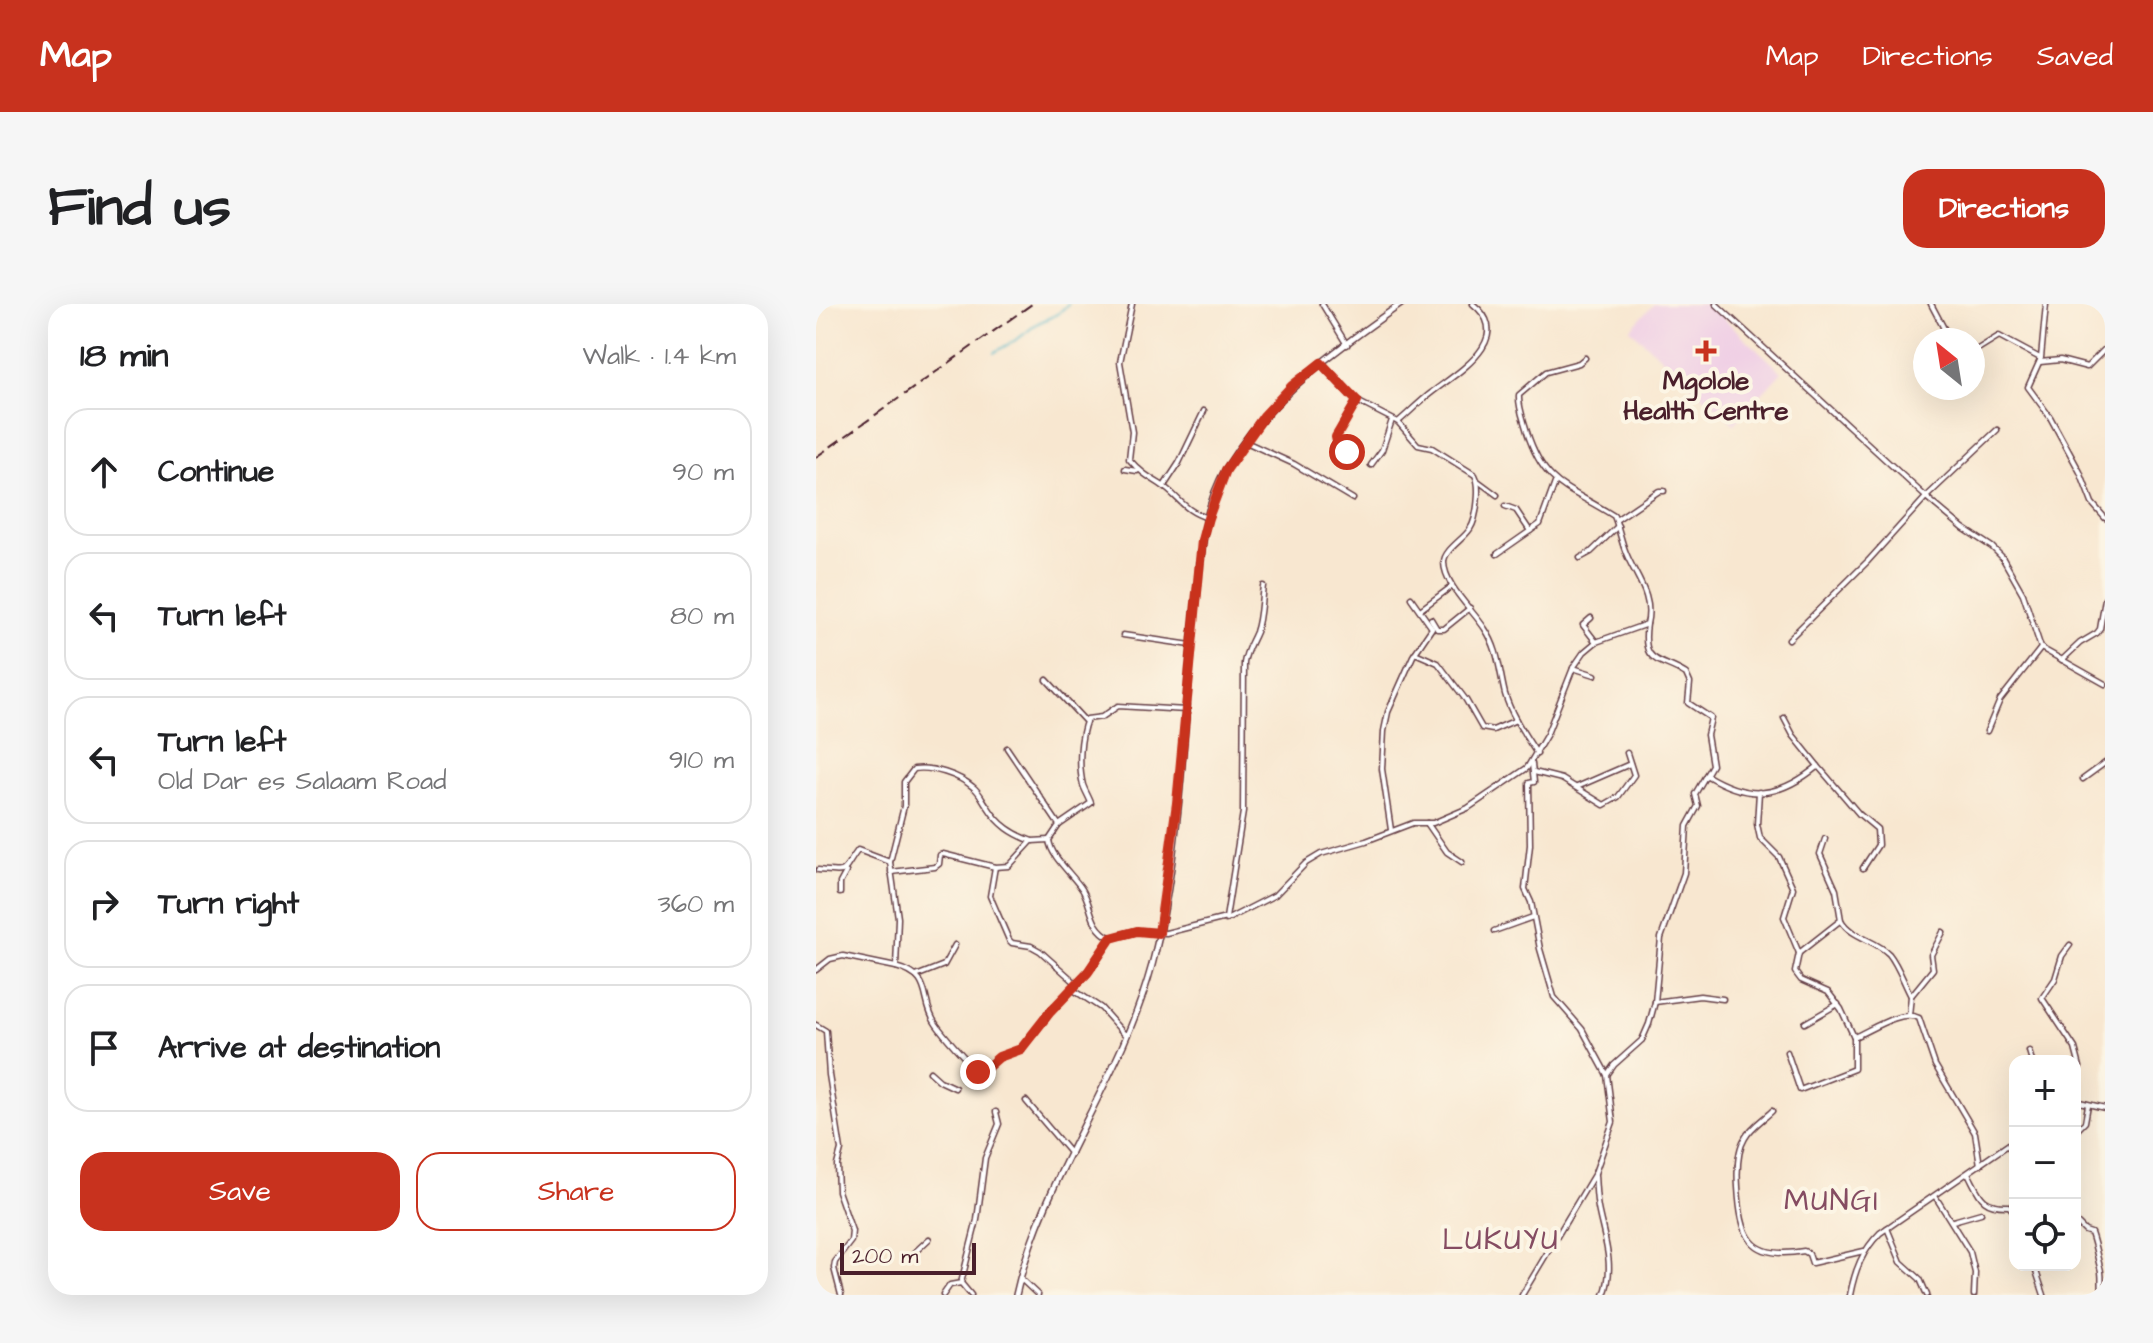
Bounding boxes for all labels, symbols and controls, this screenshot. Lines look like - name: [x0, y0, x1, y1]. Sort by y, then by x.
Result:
- text: Map: [40, 30, 112, 82]
- text: Map: [1766, 37, 1819, 76]
- text: Directions: [1863, 37, 1993, 76]
- text: Saved: [2037, 37, 2113, 76]
- text: Find us: [48, 169, 231, 247]
- button: Directions: [1903, 169, 2105, 248]
- north arrow: [1913, 328, 1985, 400]
- text: 18 min: [80, 332, 169, 380]
- text: Walk · 1.4 km: [582, 338, 736, 374]
- marker: Mgolole Health Centre: [1695, 340, 1717, 362]
- place label: Mgolole Health Centre: [1623, 363, 1789, 429]
- route start: [1329, 434, 1365, 470]
- icon: ahead: [82, 450, 126, 494]
- text: Continue: [158, 451, 274, 493]
- text: 90 m: [672, 454, 734, 490]
- icon: left: [82, 594, 126, 638]
- text: Turn left: [158, 595, 286, 637]
- text: 80 m: [670, 598, 734, 634]
- text: Turn left: [158, 721, 286, 763]
- icon: left: [82, 738, 126, 782]
- text: 910 m: [669, 742, 734, 778]
- text: Old Dar es Salaam Road: [158, 763, 446, 799]
- icon: right: [82, 882, 126, 926]
- text: Turn right: [158, 883, 299, 925]
- text: 360 m: [657, 886, 734, 922]
- icon: arrive: [82, 1026, 126, 1070]
- text: Arrive at destination: [158, 1027, 440, 1069]
- route end: [960, 1054, 996, 1090]
- map controls: [2009, 1055, 2081, 1271]
- button: +: [2009, 1055, 2081, 1127]
- button: −: [2009, 1127, 2081, 1199]
- button: Save: [80, 1152, 400, 1231]
- button: Share: [416, 1152, 736, 1231]
- district label: MUNGI: [1784, 1180, 1880, 1222]
- button: locate: [2009, 1199, 2081, 1271]
- district label: LUKUYU: [1442, 1219, 1560, 1261]
- scale bar: [840, 1239, 976, 1275]
- text: 200 m: [852, 1241, 918, 1272]

